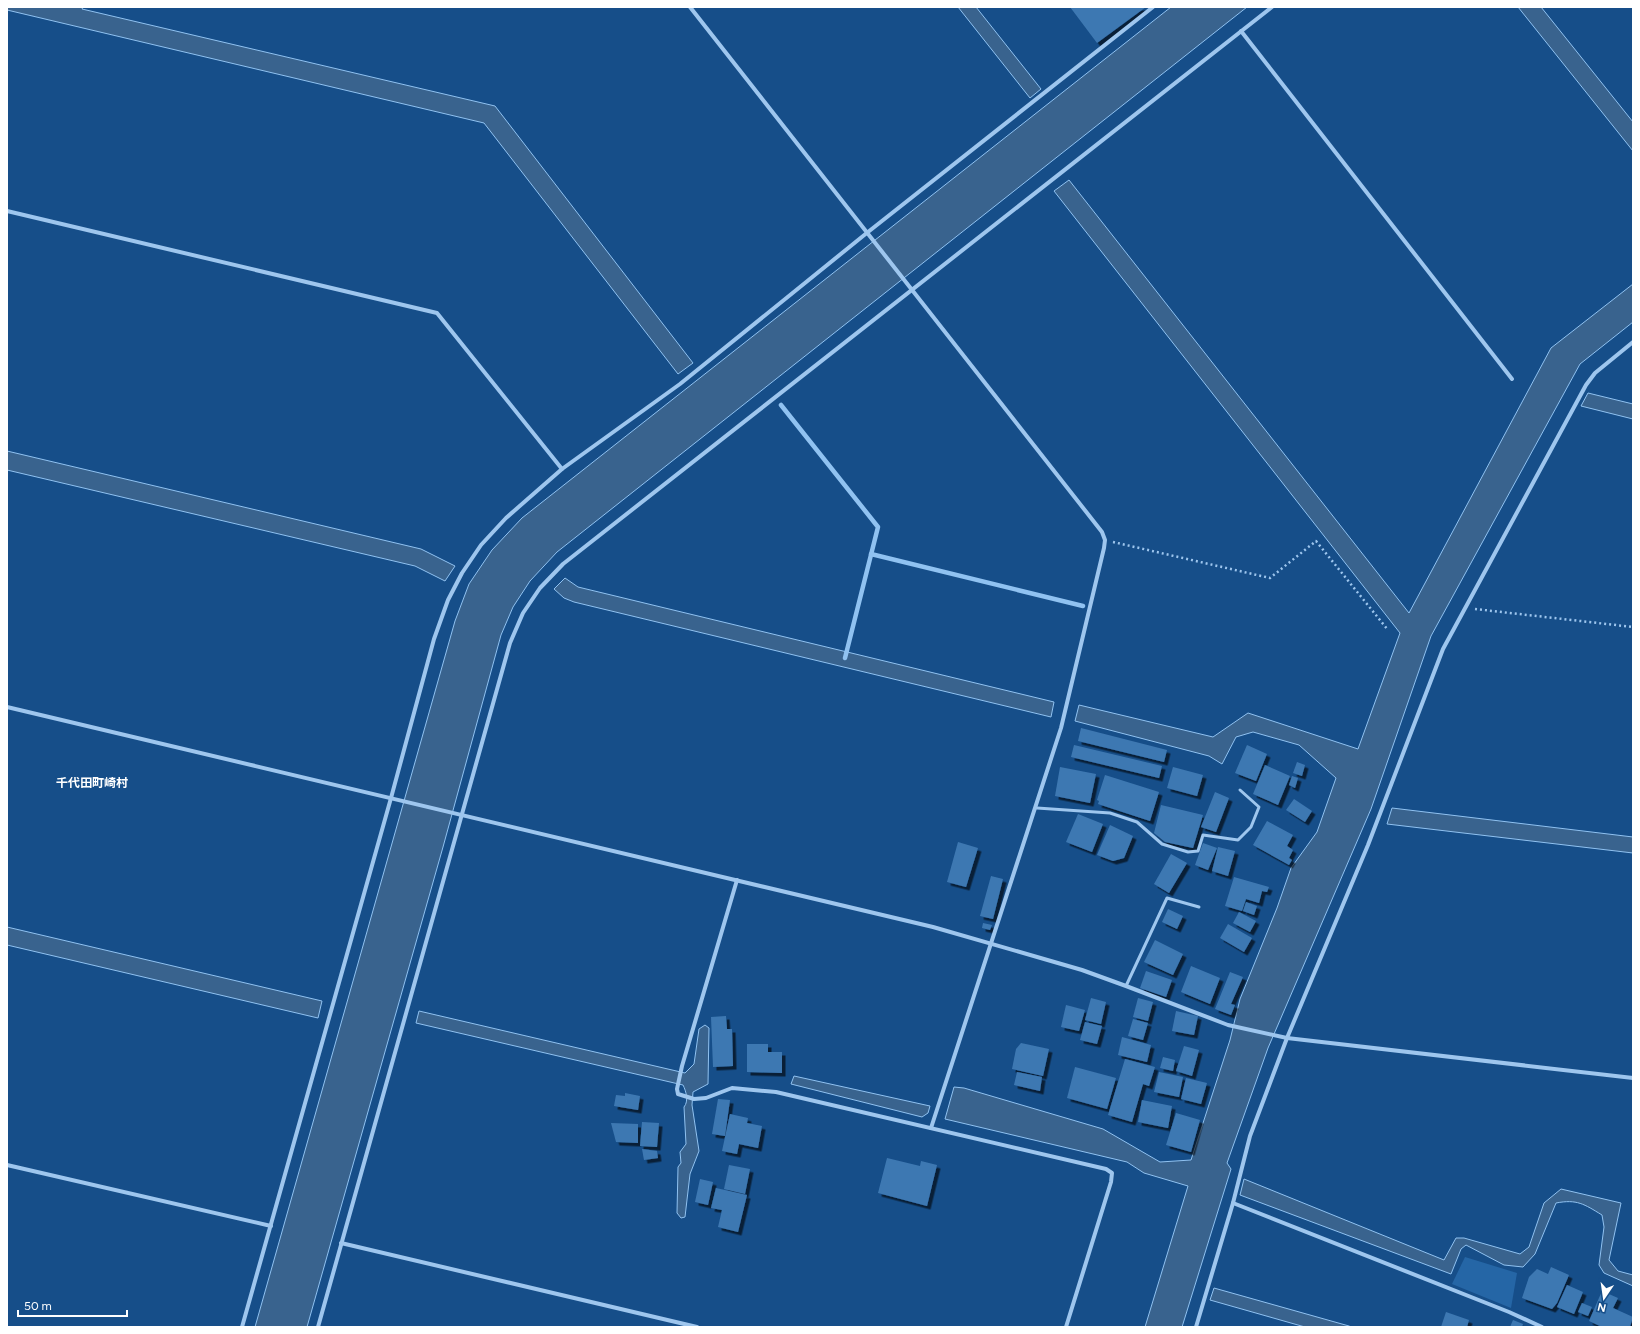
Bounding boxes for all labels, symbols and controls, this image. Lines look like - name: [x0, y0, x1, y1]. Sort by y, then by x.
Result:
- district label: 千代田町崎村: [56, 776, 128, 790]
- north arrow: [1584, 1278, 1624, 1318]
- scale bar: [18, 1292, 127, 1318]
- text: 50 m: [24, 1299, 52, 1313]
- text: N: [1596, 1300, 1607, 1315]

